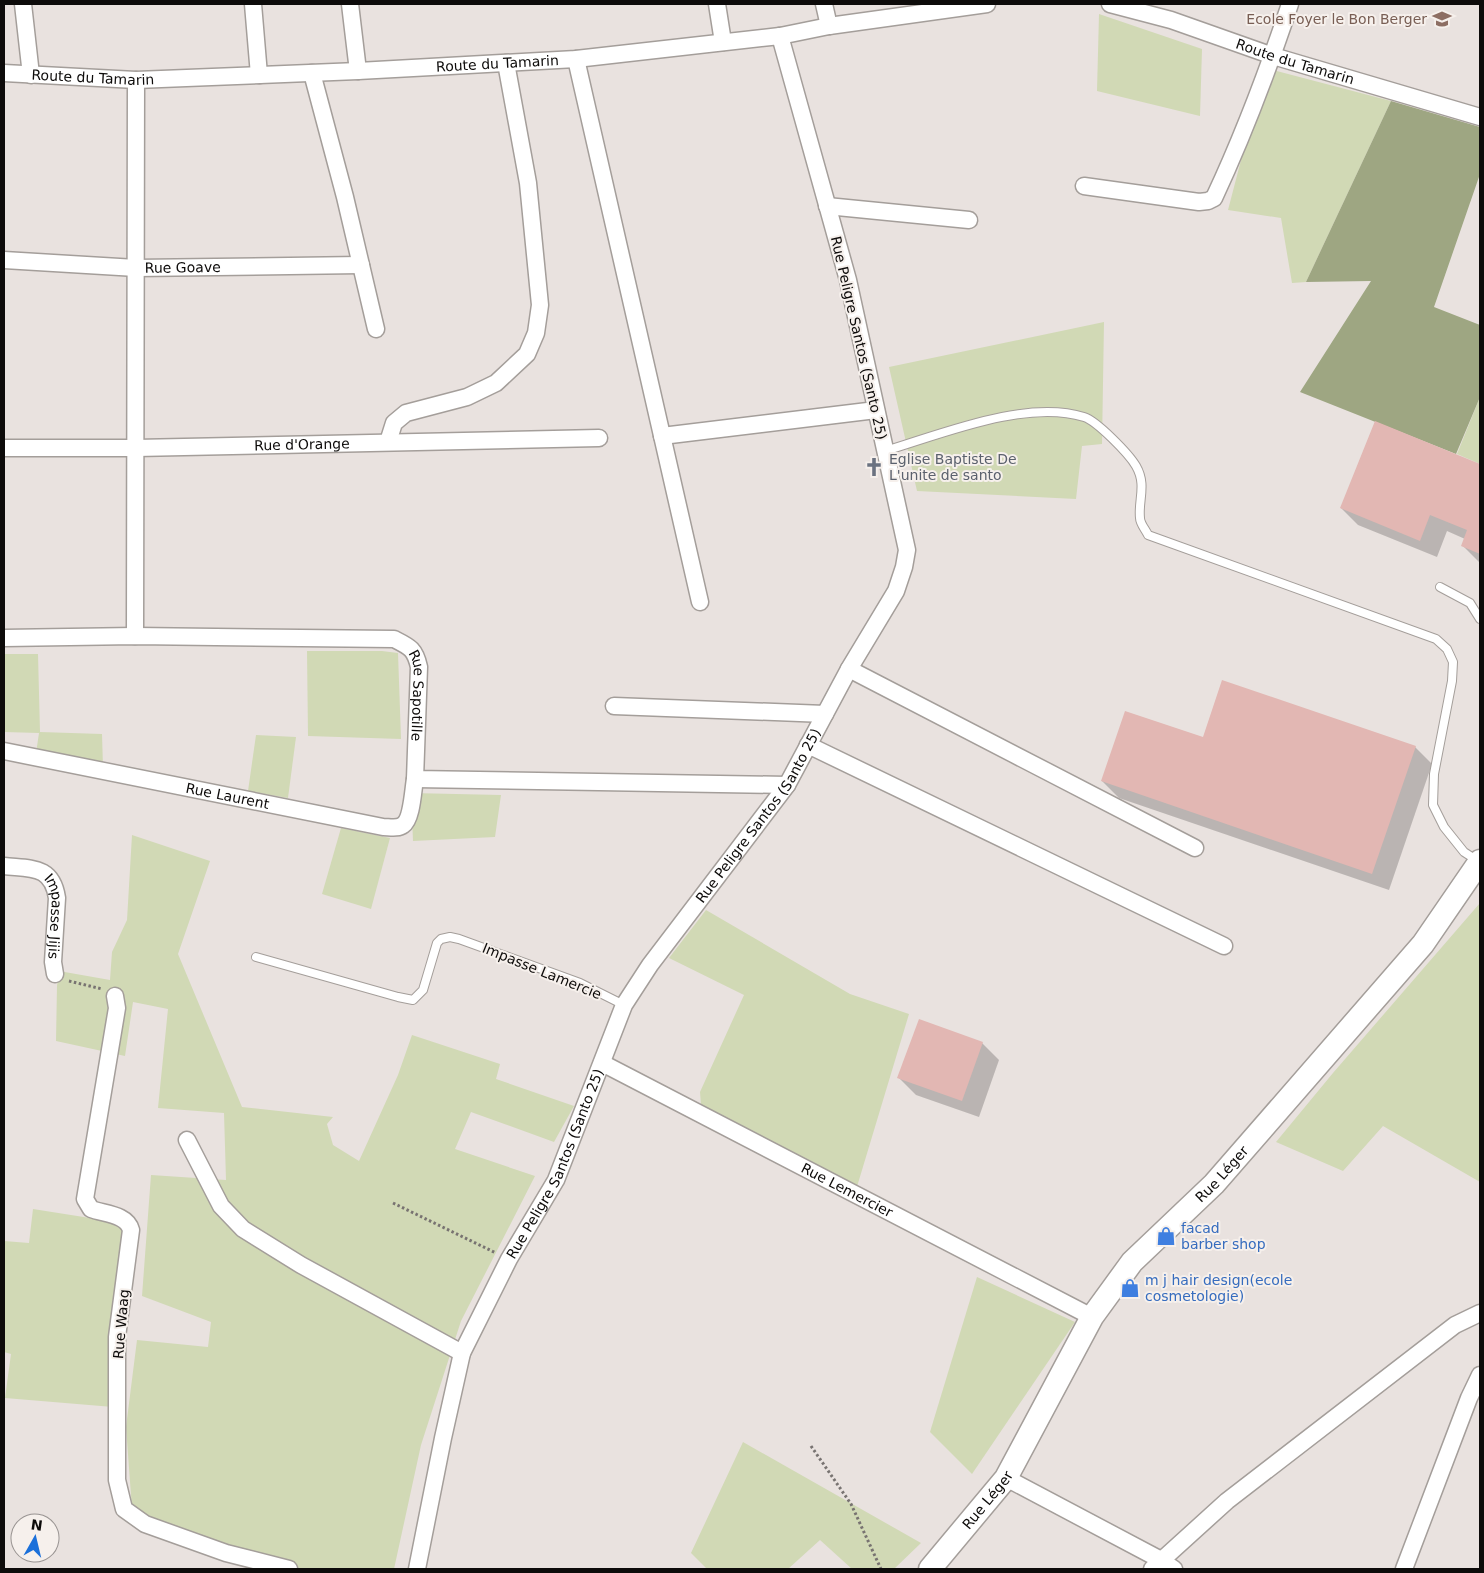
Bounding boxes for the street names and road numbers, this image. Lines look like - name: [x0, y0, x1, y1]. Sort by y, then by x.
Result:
- street label: Route du Tamarin: [1234, 36, 1356, 87]
- street label: Route du Tamarin: [436, 52, 559, 75]
- street label: Route du Tamarin: [31, 66, 155, 88]
- street label: Rue Peligre Santos (Santo 25): [828, 235, 890, 441]
- street label: Rue Goave: [145, 259, 221, 276]
- street label: Rue d'Orange: [254, 435, 350, 453]
- street label: Rue Sapotille: [406, 647, 427, 741]
- street label: Rue Peligre Santos (Santo 25): [692, 726, 824, 906]
- street label: Rue Laurent: [184, 780, 271, 812]
- street label: Impasse Jijis: [41, 870, 65, 960]
- street label: Impasse Lamercie: [480, 940, 604, 1002]
- street label: Rue Peligre Santos (Santo 25): [503, 1066, 606, 1261]
- street label: Rue Léger: [1192, 1142, 1252, 1205]
- street label: Rue Lemercier: [799, 1160, 896, 1220]
- street label: Rue Waag: [110, 1288, 132, 1360]
- street label: Rue Léger: [959, 1468, 1016, 1532]

